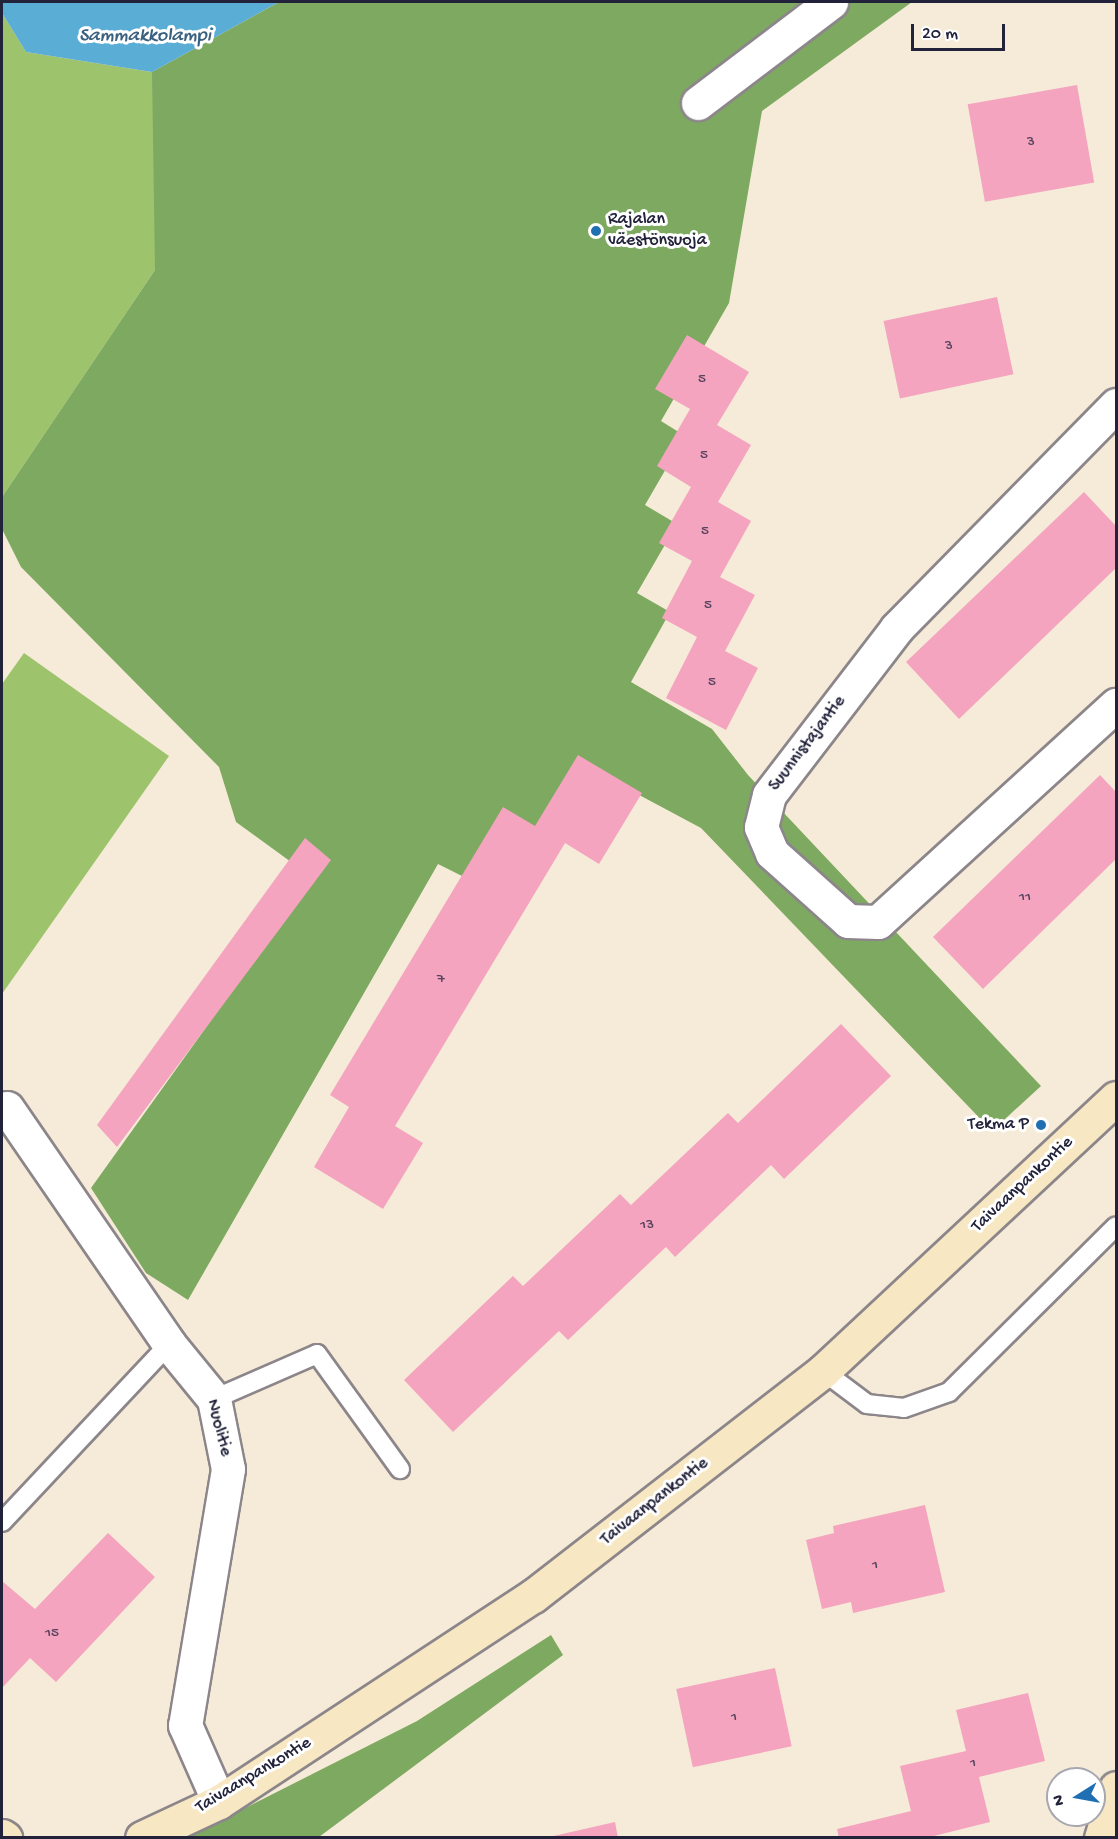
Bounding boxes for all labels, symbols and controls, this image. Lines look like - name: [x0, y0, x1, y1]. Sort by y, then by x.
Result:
- scale bar: [914, 12, 1008, 50]
- water label: Sammakkolampi: [79, 24, 211, 48]
- text: 20 m: [922, 24, 958, 45]
- house number: 3: [1027, 134, 1035, 152]
- place label: Rajalan väestönsuoja: [608, 210, 707, 252]
- marker: Rajalan väestönsuoja: [589, 224, 603, 238]
- house number: 3: [945, 338, 953, 356]
- house number: 5: [698, 371, 706, 389]
- house number: 5: [700, 447, 708, 465]
- house number: 5: [701, 523, 709, 541]
- house number: 5: [704, 597, 712, 615]
- house number: 5: [708, 674, 716, 692]
- street label: Suunnistajantie: [765, 692, 851, 796]
- house number: 11: [1019, 889, 1031, 907]
- house number: 7: [437, 971, 445, 989]
- place label: Tekma P: [968, 1114, 1029, 1136]
- marker: Tekma P: [1034, 1118, 1048, 1132]
- street label: Taivaanpankontie: [968, 1132, 1078, 1238]
- house number: 13: [640, 1217, 654, 1235]
- street label: Nuolitie: [200, 1397, 236, 1459]
- street label: Taivaanpankontie: [597, 1453, 713, 1551]
- house number: 1: [872, 1557, 878, 1575]
- house number: 15: [45, 1625, 59, 1643]
- house number: 1: [731, 1709, 737, 1727]
- street label: Taivaanpankontie: [192, 1733, 316, 1819]
- house number: 1: [970, 1755, 976, 1773]
- north arrow: [1046, 1767, 1106, 1827]
- text: N: [1049, 1793, 1070, 1807]

